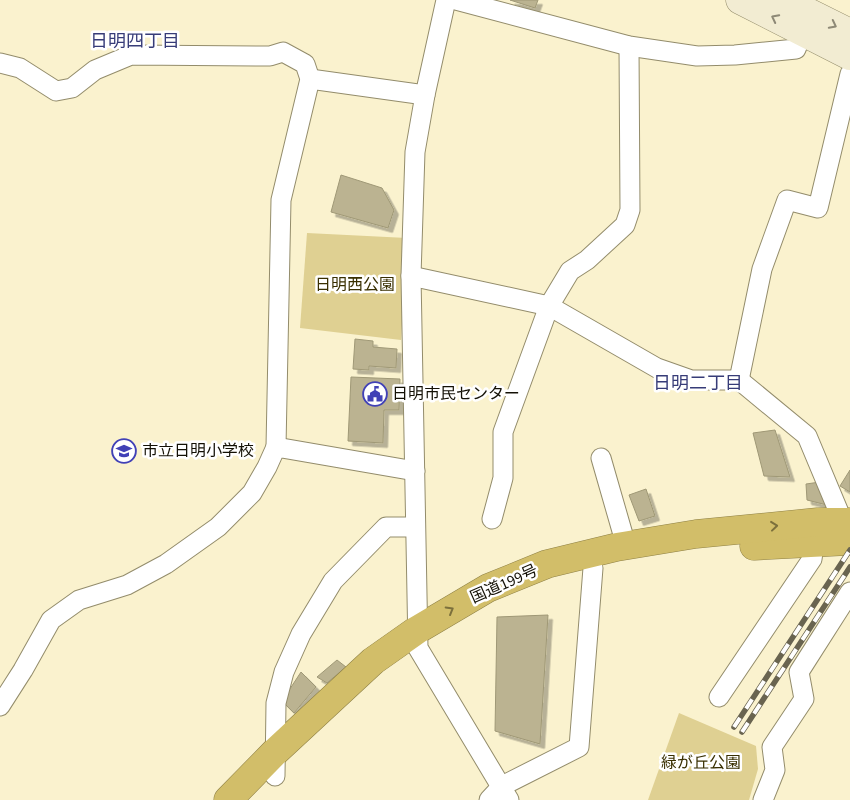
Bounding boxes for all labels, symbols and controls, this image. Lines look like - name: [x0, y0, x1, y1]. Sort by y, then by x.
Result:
- one-way arrow: [771, 14, 780, 24]
- one-way arrow: [827, 19, 836, 29]
- district label: 日明四丁目: [90, 29, 180, 54]
- park label: 日明西公園: [315, 274, 395, 296]
- district label: 日明二丁目: [653, 371, 743, 396]
- public building icon: 日明市民センター: [362, 381, 388, 407]
- place label: 日明市民センター: [392, 383, 520, 405]
- school or university icon: 市立日明小学校: [111, 438, 137, 464]
- place label: 市立日明小学校: [142, 440, 254, 462]
- one-way arrow: [770, 521, 778, 532]
- street label: 国道199号: [467, 559, 541, 609]
- one-way arrow: [445, 606, 454, 616]
- park label: 緑が丘公園: [661, 752, 741, 774]

